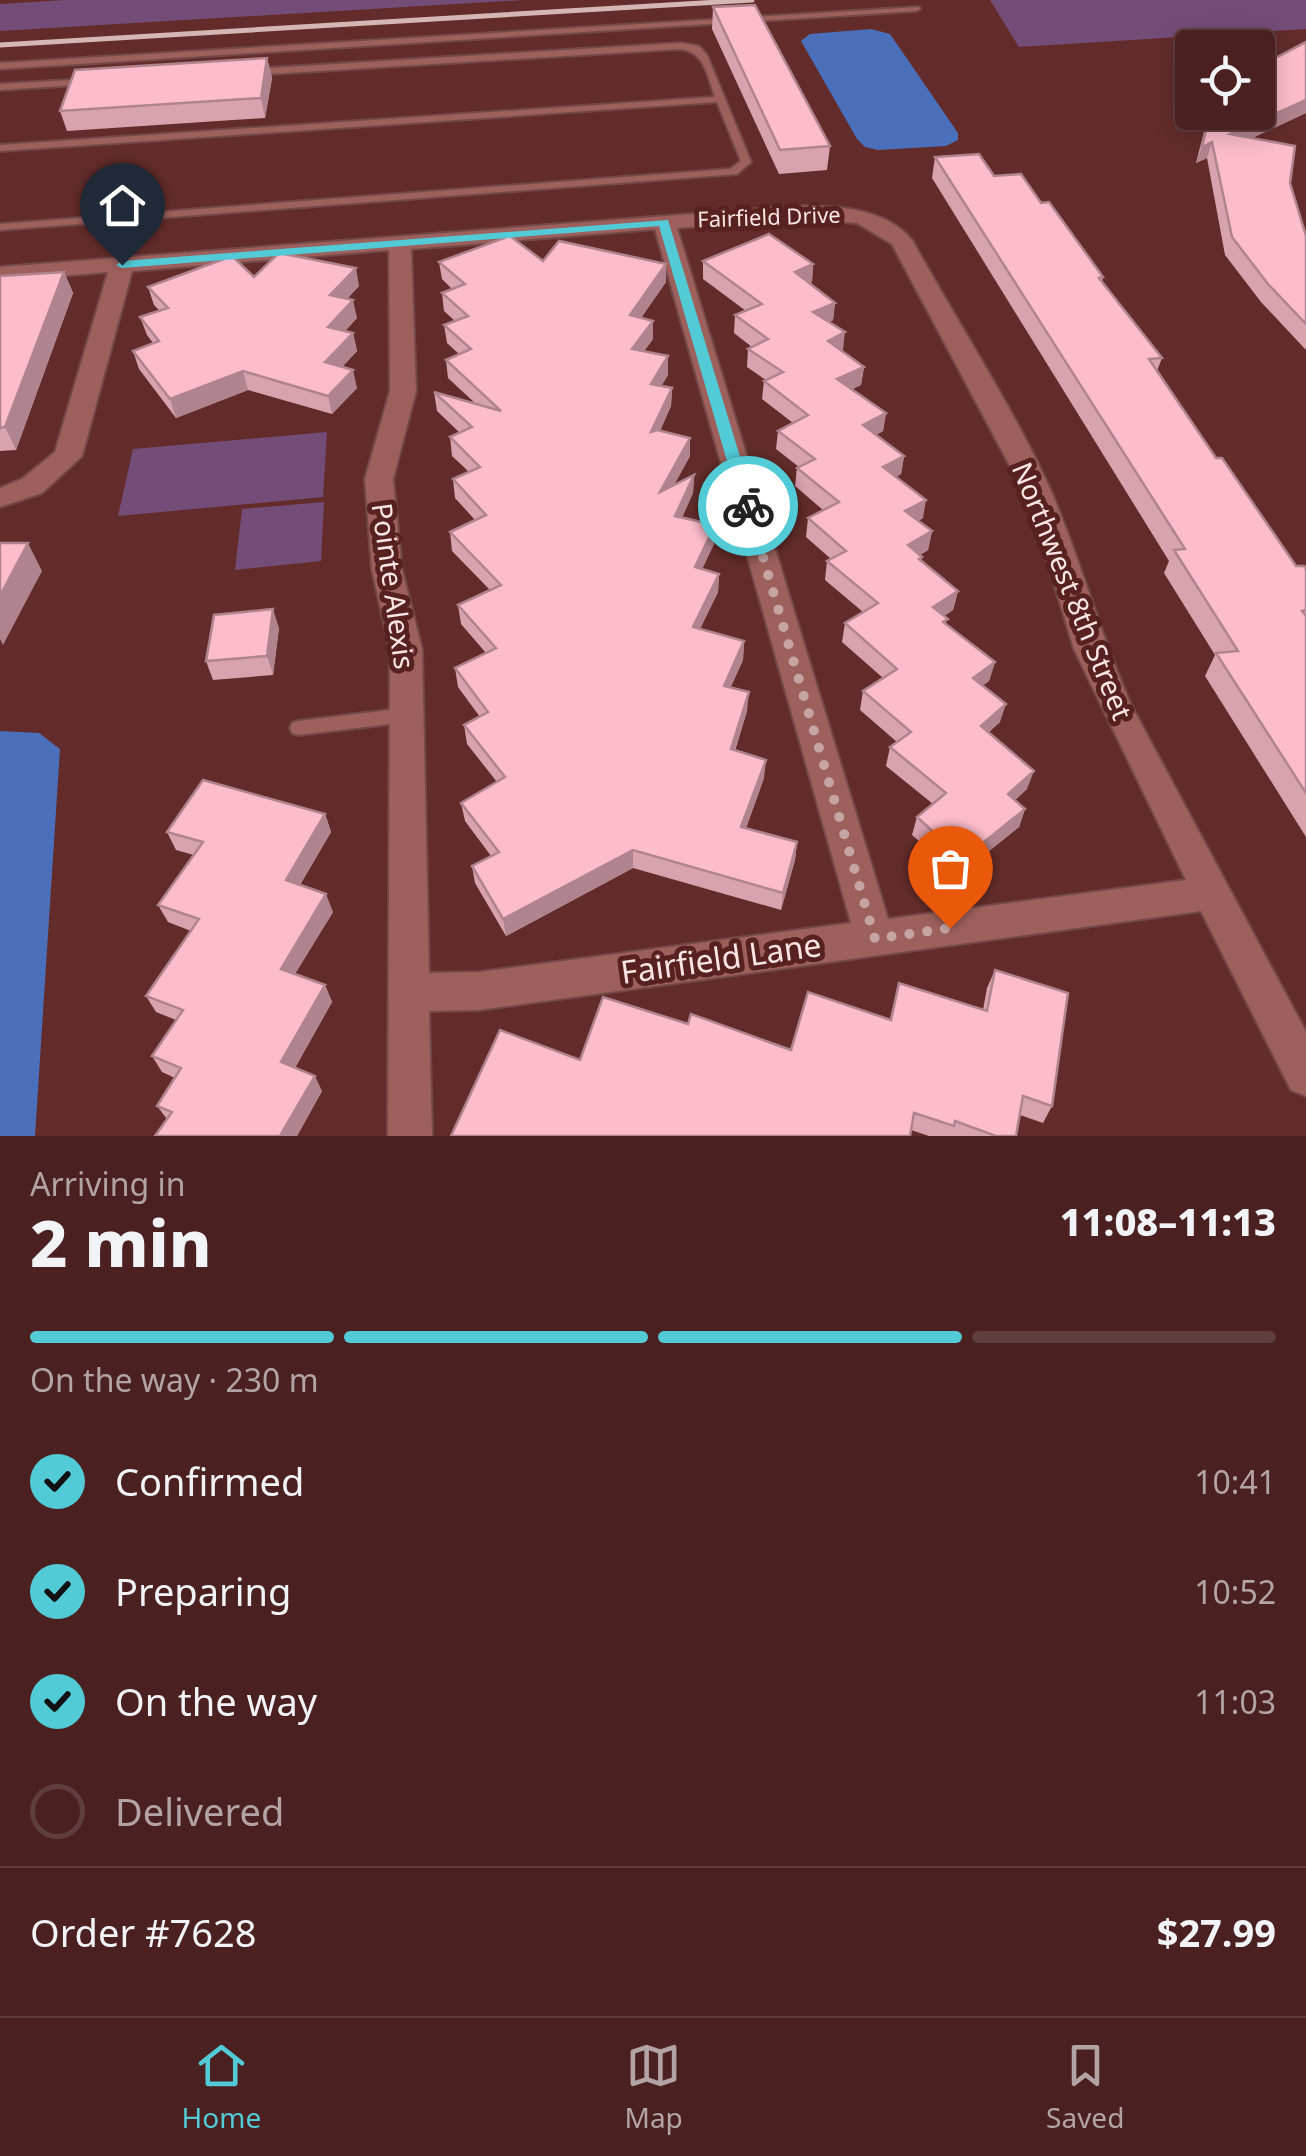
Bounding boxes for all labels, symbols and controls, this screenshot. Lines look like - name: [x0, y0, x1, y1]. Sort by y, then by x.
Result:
- map controls: [1175, 30, 1275, 130]
- button: locate: [1175, 30, 1275, 130]
- pin: [80, 163, 165, 266]
- icon: home: [95, 178, 150, 233]
- street label: Fairfield Drive: [697, 199, 841, 233]
- courier: [698, 456, 798, 556]
- street label: Northwest 8th Street: [1004, 456, 1142, 725]
- icon: bike: [721, 479, 776, 534]
- street label: Pointe Alexis: [364, 500, 424, 671]
- pin: [908, 826, 993, 929]
- icon: bag: [923, 841, 978, 896]
- street label: Fairfield Lane: [618, 922, 824, 993]
- text: Arriving in: [30, 1162, 185, 1205]
- text: 11:08–11:13: [1060, 1195, 1276, 1247]
- text: 2 min: [30, 1198, 212, 1286]
- text: On the way · 230 m: [30, 1358, 319, 1401]
- icon: check: [30, 1454, 85, 1509]
- text: Confirmed: [115, 1455, 304, 1507]
- text: 10:41: [1194, 1460, 1276, 1503]
- icon: check: [30, 1564, 85, 1619]
- text: Preparing: [115, 1565, 291, 1617]
- text: 10:52: [1194, 1570, 1276, 1613]
- icon: check: [30, 1674, 85, 1729]
- text: On the way: [115, 1675, 317, 1727]
- text: 11:03: [1194, 1680, 1276, 1723]
- text: Delivered: [115, 1785, 284, 1837]
- text: Order #7628: [30, 1906, 256, 1958]
- text: $27.99: [1157, 1906, 1276, 1958]
- tab: Home: [182, 2038, 261, 2136]
- tab: Map: [625, 2038, 683, 2136]
- tab: Saved: [1046, 2038, 1124, 2136]

